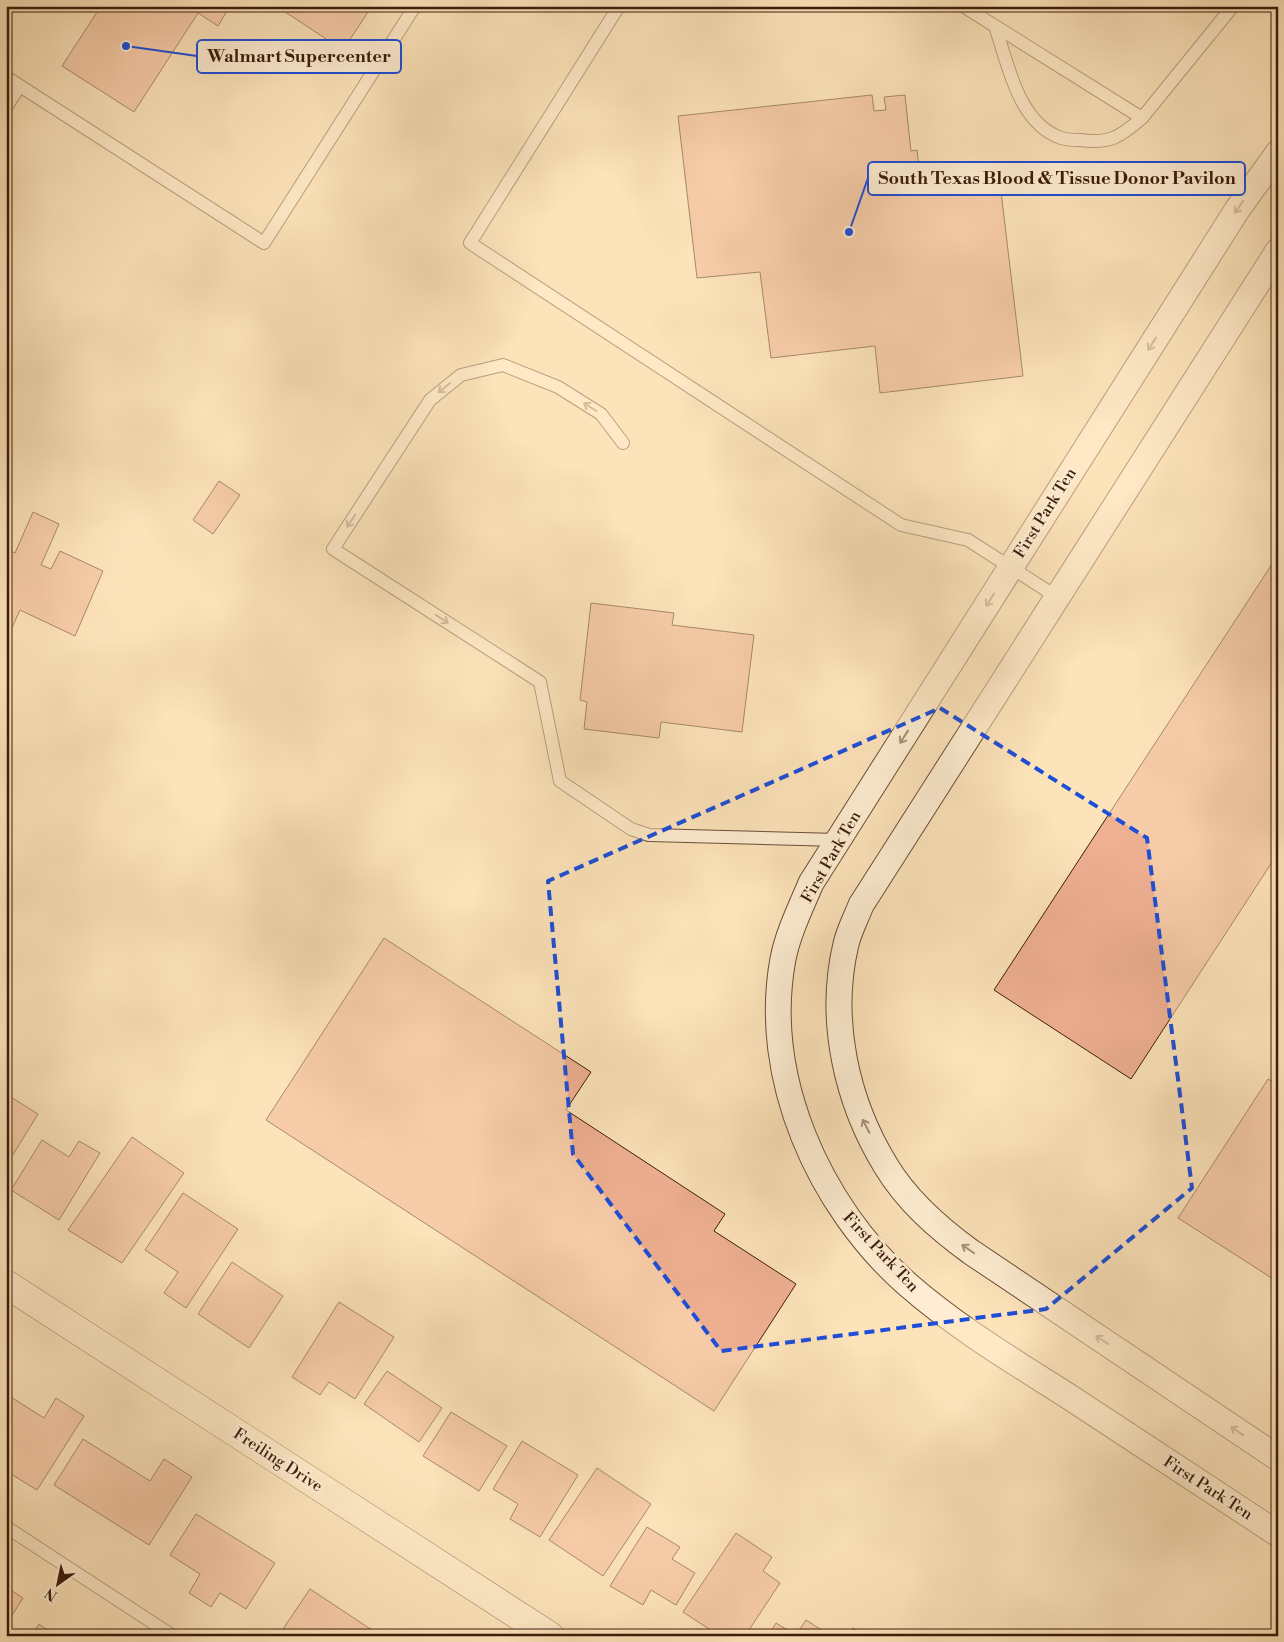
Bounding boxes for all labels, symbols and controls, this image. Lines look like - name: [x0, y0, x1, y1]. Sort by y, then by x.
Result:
- callout: Walmart Supercenter: [197, 40, 401, 73]
- text: Walmart Supercenter: [206, 45, 391, 68]
- callout: South Texas Blood & Tissue Donor Pavilon: [868, 162, 1245, 195]
- text: South Texas Blood & Tissue Donor Pavilon: [878, 167, 1236, 190]
- one-way arrow: [1234, 200, 1244, 214]
- one-way arrow: [1147, 337, 1157, 351]
- one-way arrow: [438, 383, 451, 394]
- one-way arrow: [584, 402, 598, 412]
- street label: First Park Ten: [1009, 464, 1081, 562]
- one-way arrow: [346, 514, 357, 528]
- one-way arrow: [985, 592, 995, 606]
- one-way arrow: [434, 614, 448, 624]
- one-way arrow: [898, 730, 908, 744]
- street label: First Park Ten: [797, 807, 866, 906]
- one-way arrow: [861, 1119, 870, 1134]
- street label: First Park Ten: [839, 1208, 924, 1297]
- one-way arrow: [961, 1244, 975, 1254]
- one-way arrow: [1096, 1335, 1110, 1345]
- street label: Freiling Drive: [230, 1424, 326, 1496]
- one-way arrow: [1231, 1426, 1245, 1436]
- street label: First Park Ten: [1160, 1452, 1257, 1525]
- north arrow: [32, 1560, 82, 1610]
- text: N: [42, 1583, 61, 1605]

